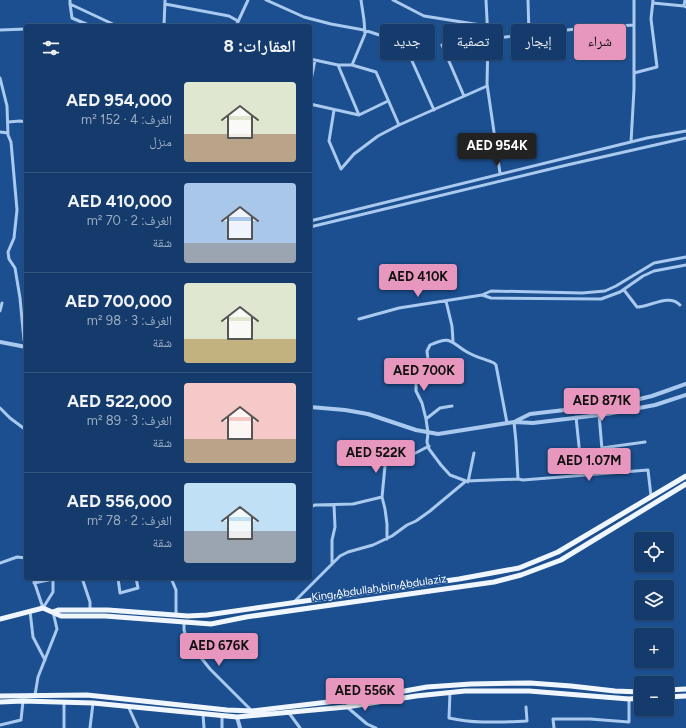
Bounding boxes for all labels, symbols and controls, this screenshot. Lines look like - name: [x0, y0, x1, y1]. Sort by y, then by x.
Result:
- chip: جديد: [380, 24, 435, 60]
- chip: تصفية: [443, 24, 503, 60]
- chip: إيجار: [511, 24, 566, 60]
- chip: شراء: [574, 24, 626, 60]
- text: العقارات: 8: [223, 36, 296, 56]
- icon: filters: [40, 37, 62, 59]
- text: AED 954,000: [66, 90, 172, 110]
- icon: home: [216, 98, 264, 146]
- text: الغرف: 4 · 152 m²: [81, 112, 172, 127]
- pin: AED 954K: [456, 133, 538, 167]
- text: منزل: [149, 134, 172, 149]
- text: AED 954K: [466, 138, 528, 153]
- text: AED 410,000: [68, 191, 172, 211]
- icon: home: [216, 199, 264, 247]
- text: الغرف: 2 · 70 m²: [87, 213, 172, 228]
- text: شقة: [153, 235, 172, 250]
- pin: AED 410K: [377, 264, 459, 298]
- text: AED 410K: [388, 269, 448, 284]
- text: AED 700,000: [65, 291, 172, 311]
- icon: home: [216, 299, 264, 347]
- text: الغرف: 3 · 98 m²: [87, 313, 172, 328]
- text: شقة: [153, 335, 172, 350]
- pin: AED 700K: [383, 358, 465, 392]
- text: AED 700K: [393, 363, 455, 378]
- pin: AED 871K: [561, 388, 643, 422]
- text: AED 522,000: [67, 391, 172, 411]
- text: AED 871K: [573, 393, 631, 408]
- icon: home: [216, 399, 264, 447]
- text: الغرف: 3 · 89 m²: [87, 413, 172, 428]
- text: شقة: [153, 435, 172, 450]
- pin: AED 522K: [335, 440, 417, 474]
- text: AED 522K: [346, 445, 406, 460]
- pin: AED 1.07M: [543, 448, 635, 482]
- text: AED 1.07M: [557, 453, 621, 468]
- text: AED 556,000: [67, 491, 172, 511]
- icon: home: [216, 499, 264, 547]
- text: الغرف: 2 · 78 m²: [87, 513, 172, 528]
- map controls: [634, 532, 674, 716]
- button: locate: [634, 532, 674, 572]
- text: شقة: [153, 535, 172, 550]
- street label: King Abdullah bin Abdulaziz: [311, 572, 447, 604]
- button: layers: [634, 580, 674, 620]
- button: +: [634, 628, 674, 668]
- pin: AED 676K: [178, 633, 260, 667]
- text: AED 676K: [189, 638, 249, 653]
- button: −: [634, 676, 674, 716]
- pin: AED 556K: [324, 678, 406, 712]
- text: AED 556K: [335, 683, 395, 698]

